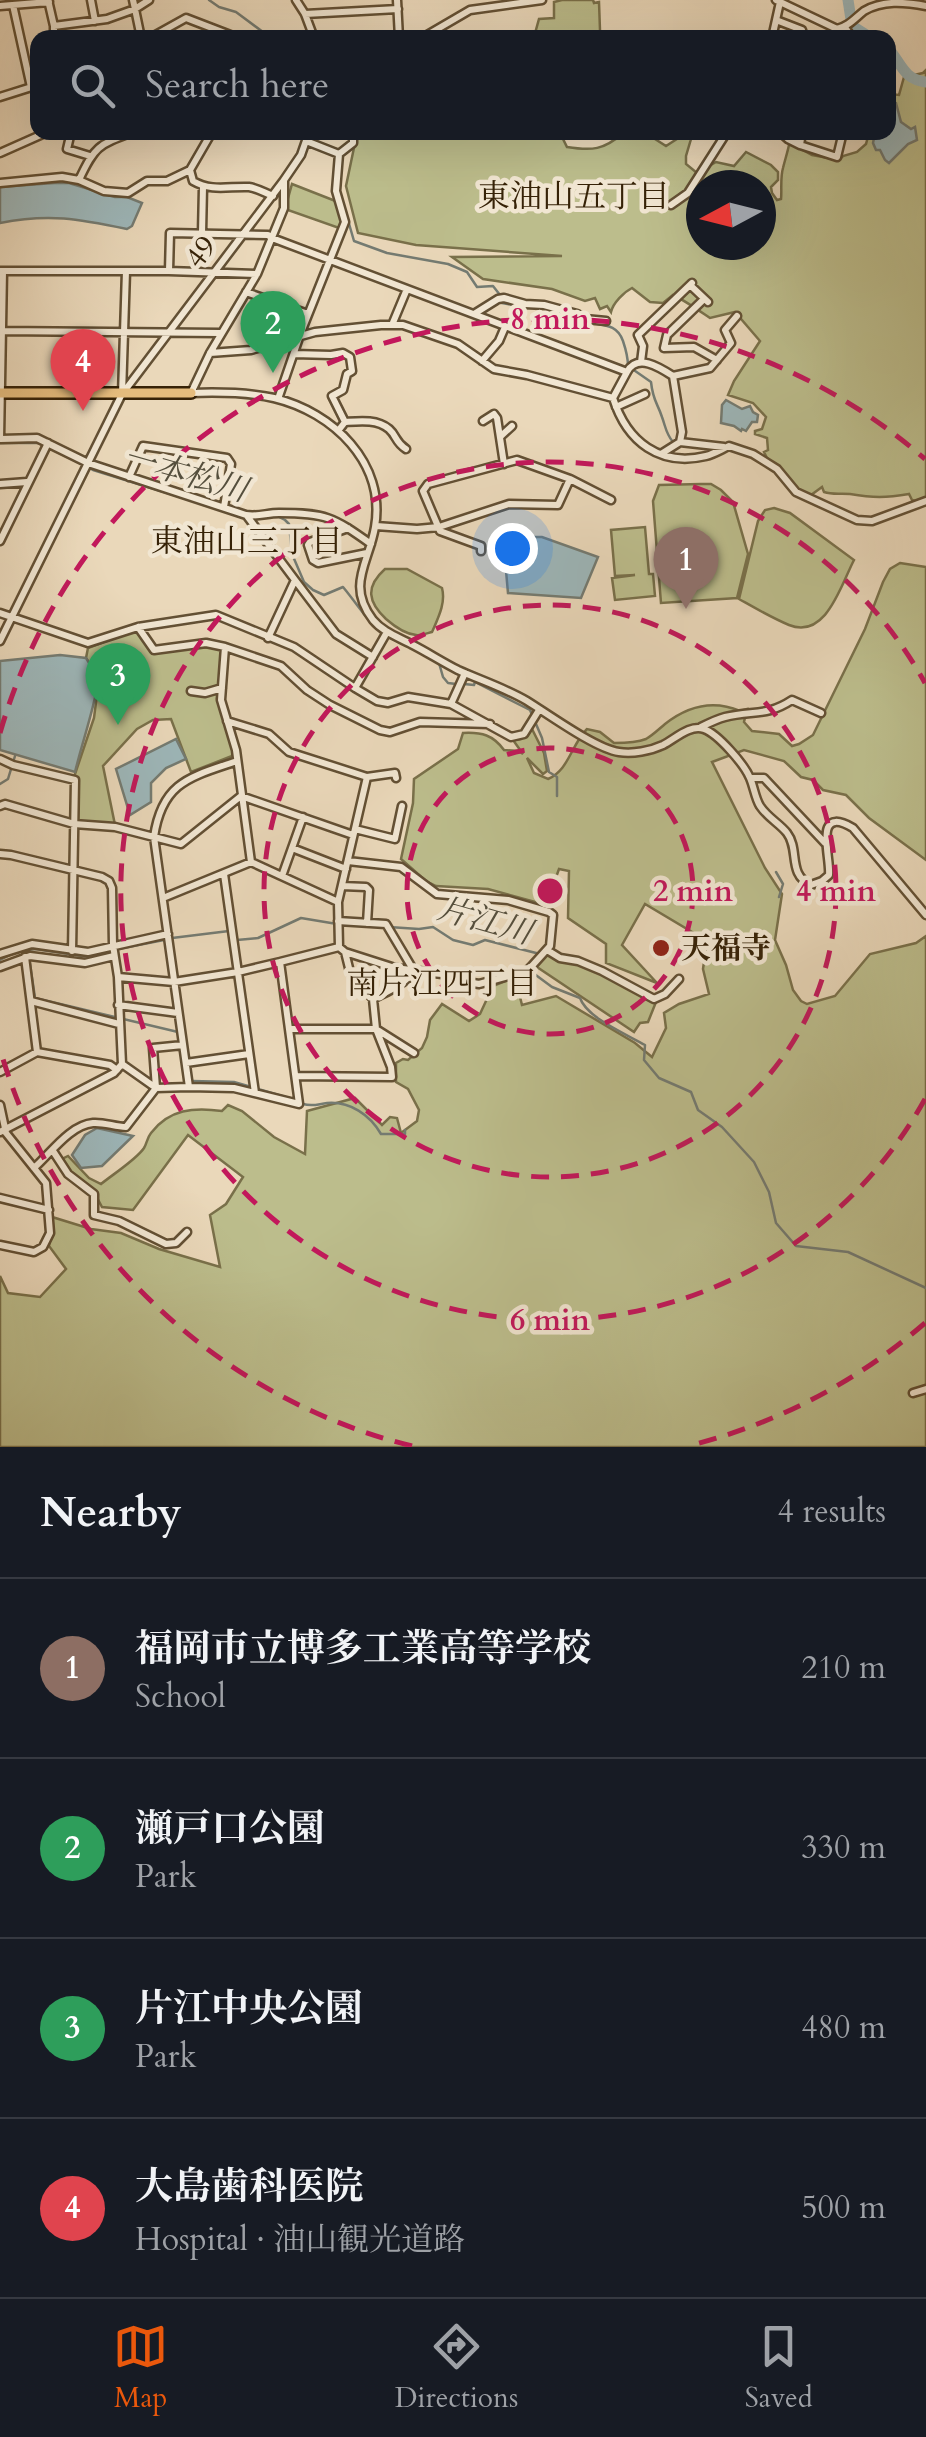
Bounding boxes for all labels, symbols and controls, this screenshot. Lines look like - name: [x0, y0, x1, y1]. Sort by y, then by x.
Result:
- search box: [30, 30, 896, 140]
- icon: search: [65, 58, 120, 113]
- text: Search here: [145, 59, 329, 111]
- north arrow: [686, 170, 776, 260]
- district label: 東油山五丁目: [478, 175, 670, 219]
- street label: 49: [175, 227, 227, 277]
- pin: 2: [240, 290, 306, 373]
- text: 8 min: [510, 299, 590, 340]
- pin: 4: [51, 328, 116, 411]
- water label: 一本松川: [117, 435, 255, 514]
- district label: 東油山三丁目: [151, 520, 343, 564]
- your location: [487, 523, 538, 574]
- pin: 1: [654, 526, 718, 609]
- pin: 3: [86, 642, 150, 725]
- text: 2 min: [653, 871, 733, 912]
- text: 4 min: [796, 871, 876, 912]
- centre of rings: [532, 873, 568, 909]
- water label: 片江川: [433, 887, 540, 956]
- place label: 天福寺: [681, 928, 771, 969]
- marker: 天福寺: [650, 937, 672, 959]
- district label: 南片江四丁目: [346, 962, 538, 1006]
- text: 6 min: [510, 1300, 590, 1341]
- text: Nearby: [40, 1484, 182, 1541]
- text: 4 results: [778, 1490, 886, 1534]
- text: 福岡市立博多工業高等学校: [135, 1623, 591, 1675]
- text: 1: [64, 1646, 81, 1690]
- text: 210 m: [801, 1646, 886, 1690]
- text: School: [135, 1675, 226, 1719]
- text: 瀬戸口公園: [135, 1803, 325, 1855]
- text: 2: [64, 1826, 81, 1870]
- text: 330 m: [801, 1826, 886, 1870]
- text: Park: [135, 1855, 197, 1899]
- text: 片江中央公園: [135, 1983, 363, 2035]
- text: 3: [64, 2006, 81, 2050]
- text: 480 m: [801, 2006, 886, 2050]
- text: Park: [135, 2035, 197, 2079]
- text: 大島歯科医院: [135, 2161, 363, 2213]
- text: 4: [64, 2186, 81, 2230]
- text: 500 m: [801, 2186, 886, 2230]
- text: Hospital · 油山観光道路: [135, 2218, 465, 2262]
- tab: Map: [113, 2319, 168, 2417]
- tab: Directions: [395, 2319, 518, 2417]
- tab: Saved: [745, 2319, 813, 2417]

